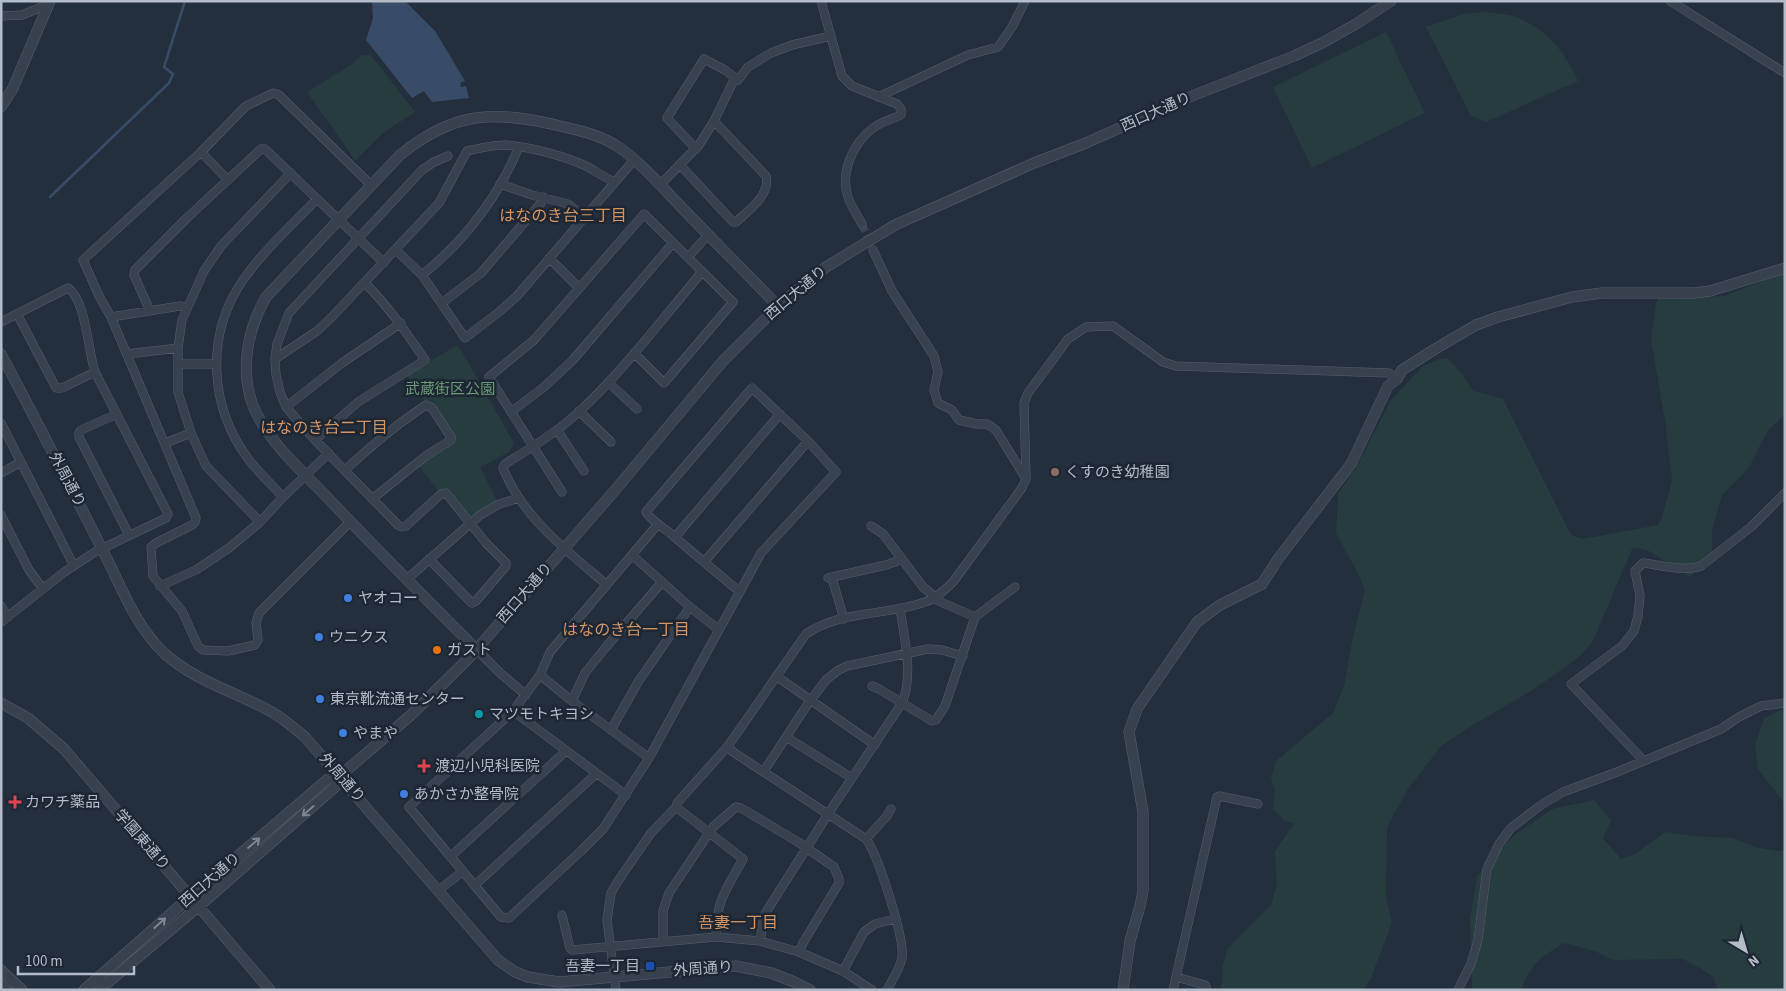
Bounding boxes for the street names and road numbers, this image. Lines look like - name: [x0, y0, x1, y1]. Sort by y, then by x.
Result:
- street label: 西口大通り: [1117, 87, 1195, 137]
- street label: 西口大通り: [761, 261, 831, 325]
- street label: 外周通り: [44, 449, 90, 511]
- street label: 西口大通り: [492, 558, 558, 628]
- street label: 外周通り: [314, 748, 370, 808]
- street label: 学園東通り: [109, 805, 175, 875]
- street label: 西口大通り: [175, 847, 245, 913]
- street label: 外周通り: [672, 956, 734, 982]

